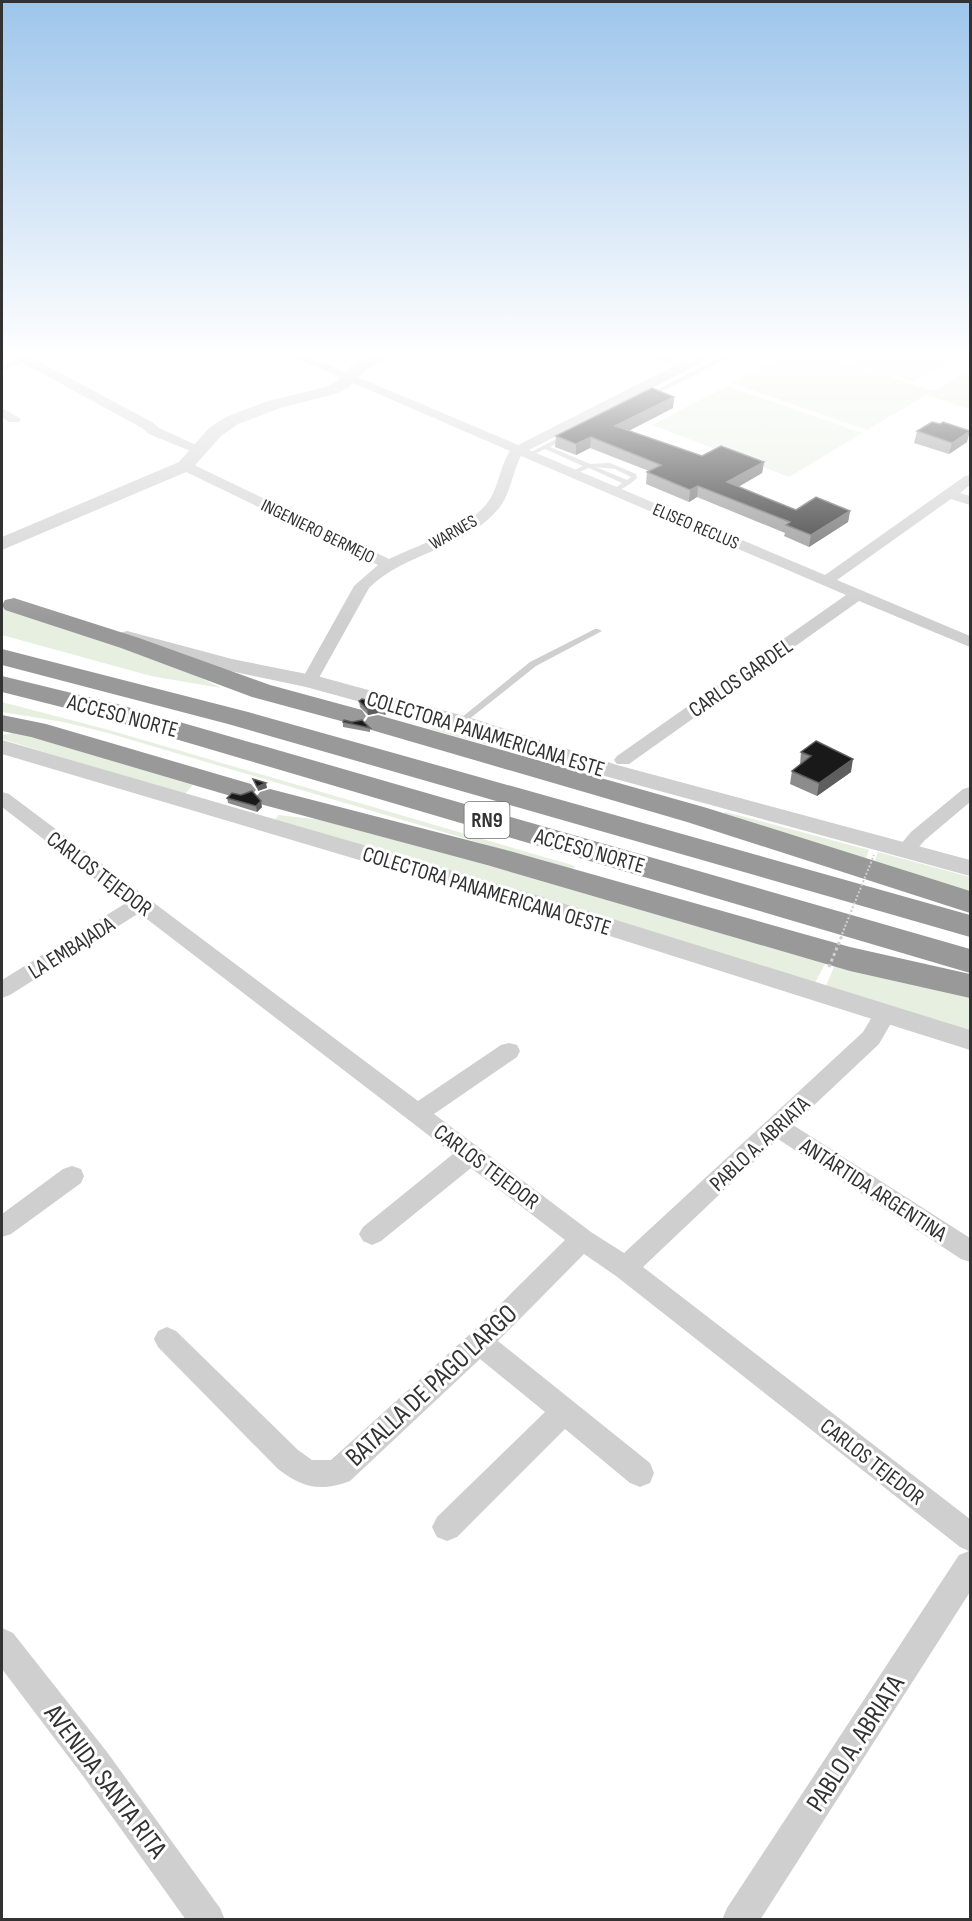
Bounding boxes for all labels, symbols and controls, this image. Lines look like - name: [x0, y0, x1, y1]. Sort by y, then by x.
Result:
- street label: INGENIERO BERMEJO: [258, 495, 378, 568]
- street label: ELISEO RECLUS: [650, 499, 742, 554]
- street label: WARNES: [426, 510, 481, 554]
- street label: CARLOS GARDEL: [684, 633, 798, 724]
- street label: COLECTORA PANAMERICANA ESTE: [363, 685, 608, 783]
- street label: ACCESO NORTE: [64, 689, 181, 744]
- road number: RN9: [464, 802, 510, 838]
- street label: ACCESO NORTE: [531, 823, 648, 880]
- street label: CARLOS TEJEDOR: [41, 826, 157, 923]
- street label: COLECTORA PANAMERICANA OESTE: [359, 841, 614, 942]
- street label: LA EMBAJADA: [24, 911, 120, 985]
- street label: PABLO A. ABRIATA: [704, 1090, 816, 1197]
- street label: CARLOS TEJEDOR: [428, 1119, 544, 1216]
- street label: ANTÁRTIDA ARGENTINA: [794, 1132, 952, 1248]
- street label: BATALLA DE PAGO LARGO: [339, 1298, 524, 1473]
- street label: CARLOS TEJEDOR: [814, 1413, 930, 1511]
- street label: PABLO A. ABRIATA: [800, 1669, 912, 1818]
- street label: AVENIDA SANTA RITA: [36, 1698, 174, 1865]

